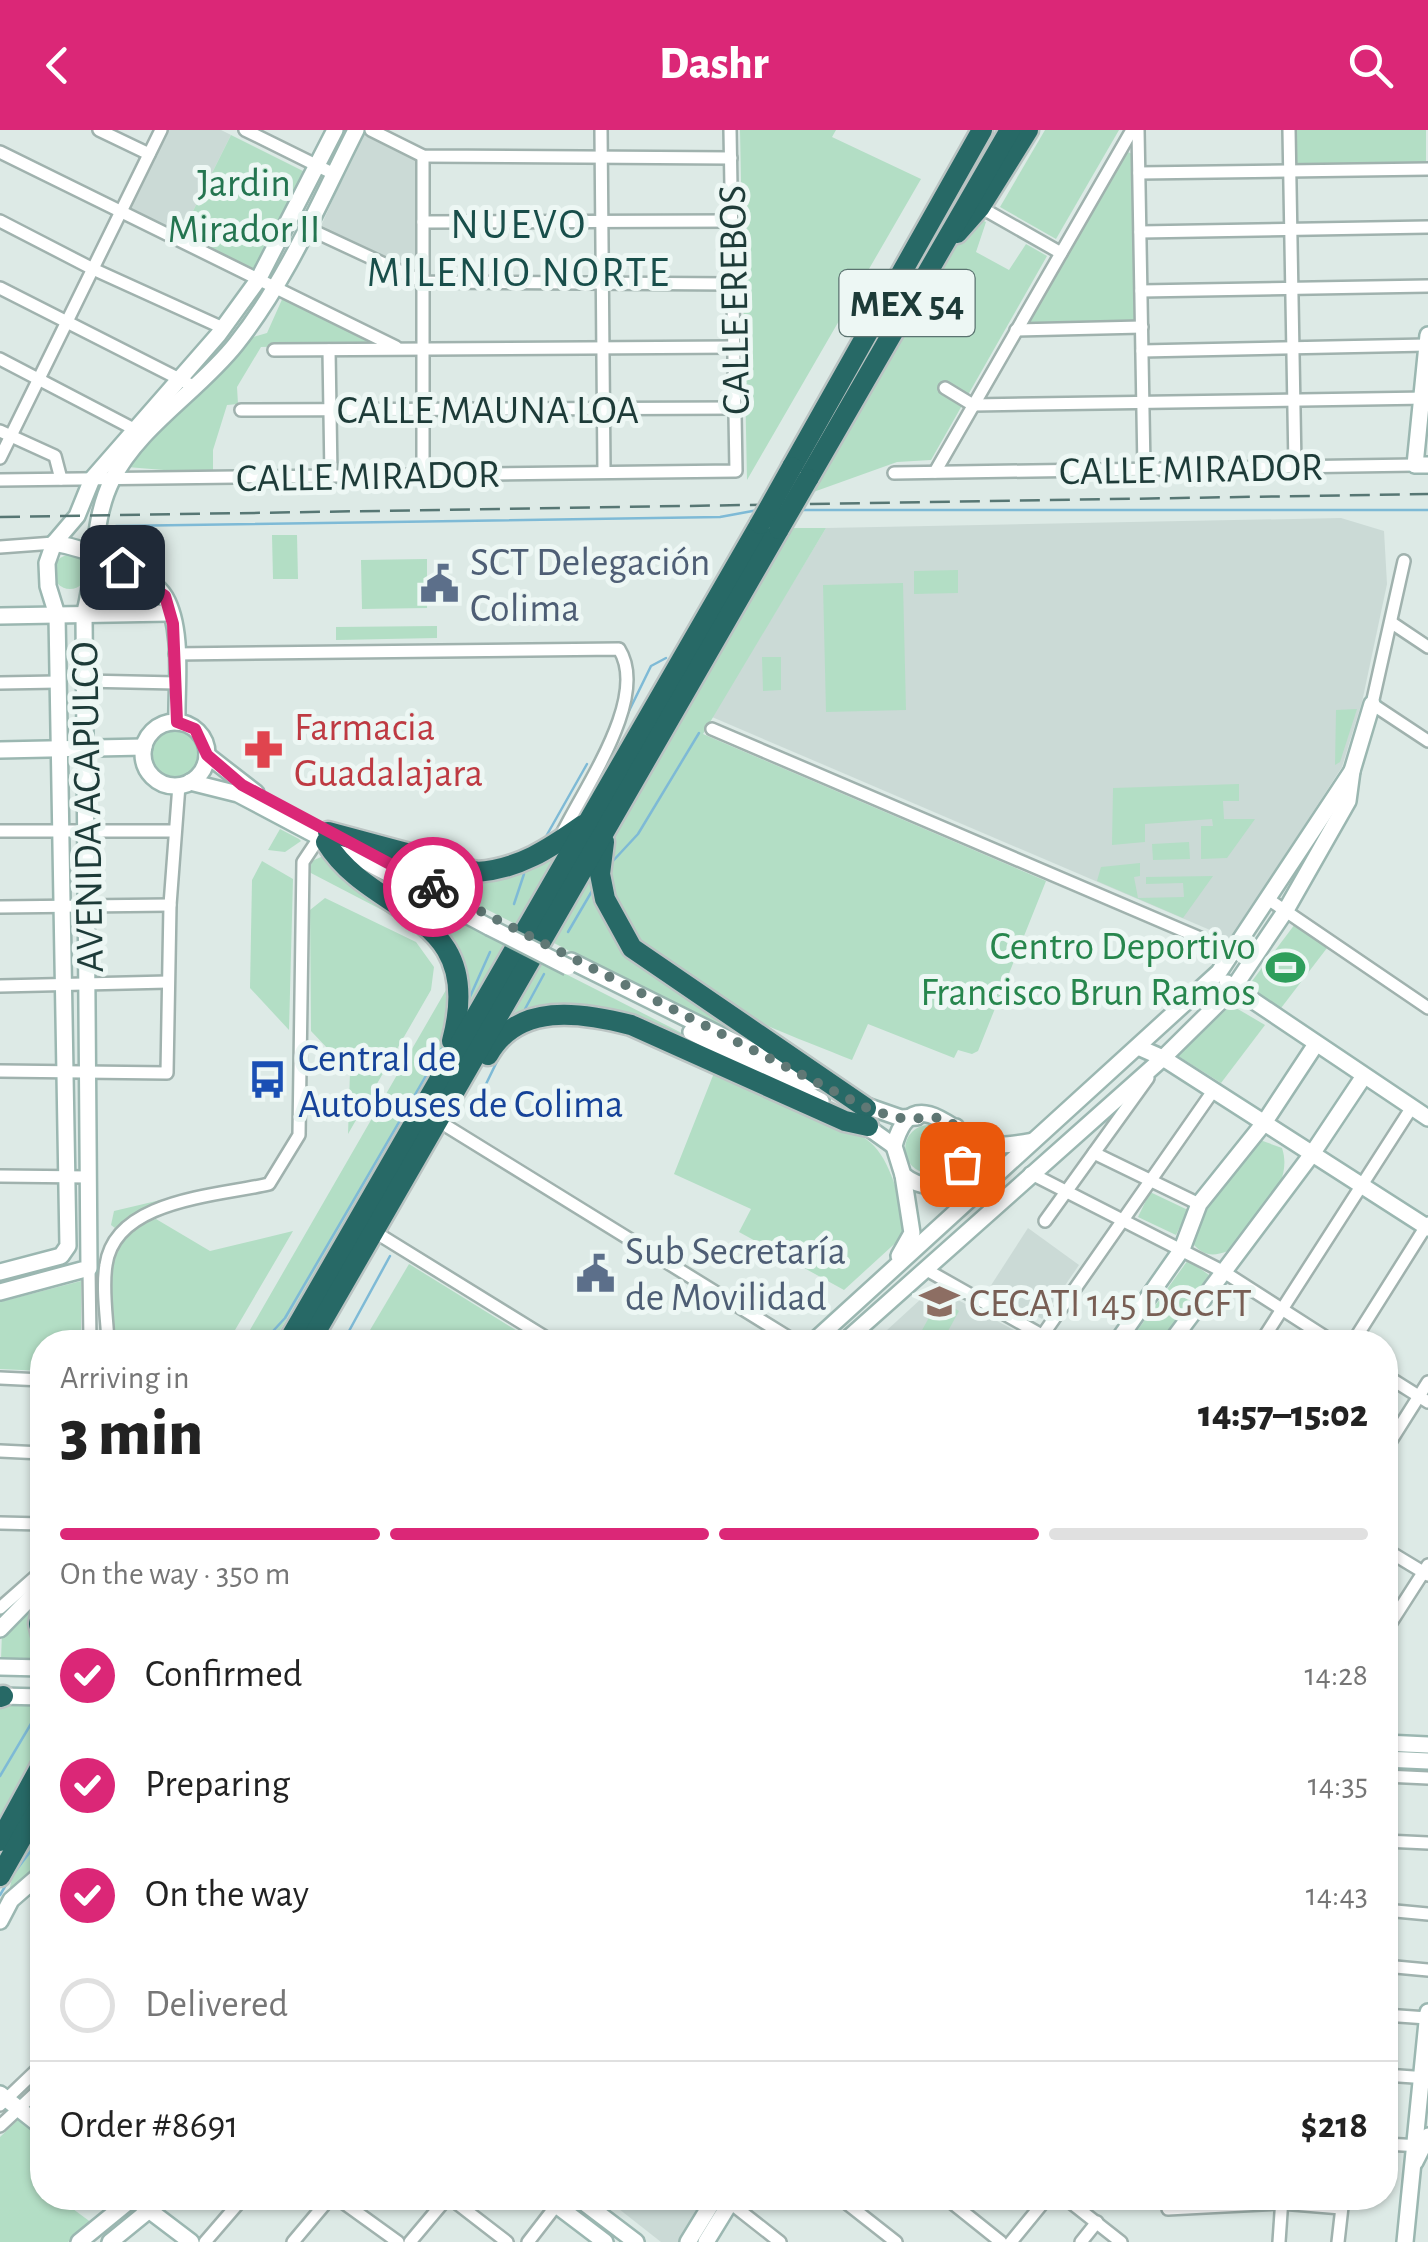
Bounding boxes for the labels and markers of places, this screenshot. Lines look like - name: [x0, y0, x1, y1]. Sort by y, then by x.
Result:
- pin: [80, 525, 165, 610]
- place label: SCT Delegación Colima: [470, 543, 710, 629]
- public building icon: SCT Delegación Colima: [419, 563, 461, 605]
- place label: Farmacia Guadalajara: [294, 708, 483, 794]
- pharmacy icon: Farmacia Guadalajara: [243, 728, 285, 770]
- place label: Centro Deportivo Francisco Brun Ramos: [920, 927, 1256, 1013]
- sports icon: Centro Deportivo Francisco Brun Ramos: [1265, 947, 1307, 989]
- place label: Central de Autobuses de Colima: [298, 1039, 624, 1125]
- bus stop icon: Central de Autobuses de Colima: [247, 1059, 289, 1101]
- pin: [920, 1122, 1005, 1207]
- place label: Sub Secretaría de Movilidad: [625, 1232, 846, 1318]
- public building icon: Sub Secretaría de Movilidad: [574, 1252, 616, 1294]
- school or university icon: CECATI 145 DGCFT: [918, 1281, 960, 1323]
- place label: CECATI 145 DGCFT: [969, 1284, 1252, 1324]

